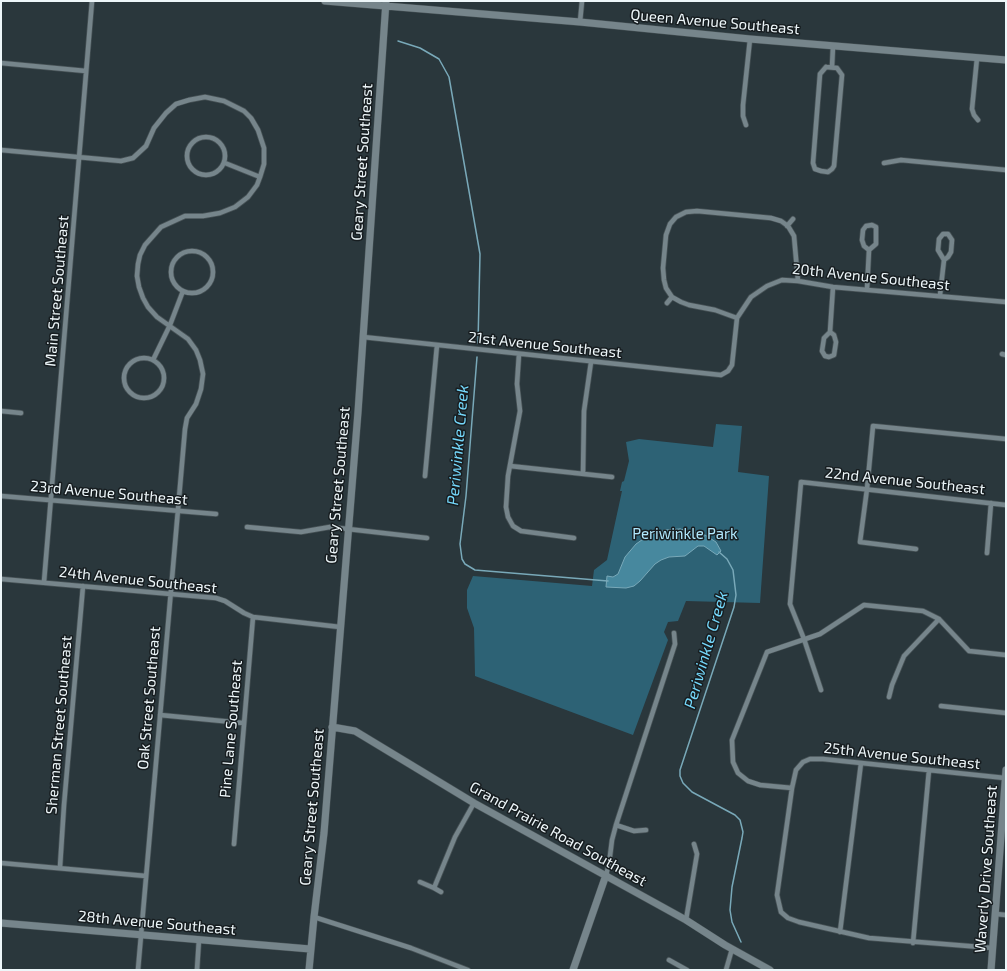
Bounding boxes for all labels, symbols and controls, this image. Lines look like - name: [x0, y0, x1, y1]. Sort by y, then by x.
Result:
- street label: Queen Avenue Southeast: [630, 6, 800, 38]
- street label: Geary Street Southeast: [348, 83, 376, 241]
- street label: Main Street Southeast: [41, 215, 73, 367]
- street label: 20th Avenue Southeast: [791, 260, 951, 294]
- street label: 21st Avenue Southeast: [467, 328, 623, 362]
- water label: Periwinkle Creek: [443, 384, 473, 506]
- street label: Geary Street Southeast: [322, 406, 354, 564]
- street label: 22nd Avenue Southeast: [824, 464, 986, 498]
- street label: 23rd Avenue Southeast: [30, 477, 188, 509]
- park label: Periwinkle Park: [632, 525, 738, 543]
- street label: 24th Avenue Southeast: [58, 563, 218, 597]
- water label: Periwinkle Creek: [680, 589, 732, 711]
- street label: Oak Street Southeast: [134, 626, 164, 770]
- street label: Sherman Street Southeast: [42, 635, 76, 815]
- street label: Pine Lane Southeast: [216, 659, 246, 799]
- street label: Geary Street Southeast: [296, 728, 328, 886]
- street label: 25th Avenue Southeast: [823, 739, 981, 773]
- street label: Grand Prairie Road Southeast: [466, 778, 650, 890]
- street label: Waverly Drive Southeast: [971, 785, 1001, 953]
- street label: 28th Avenue Southeast: [77, 907, 237, 939]

